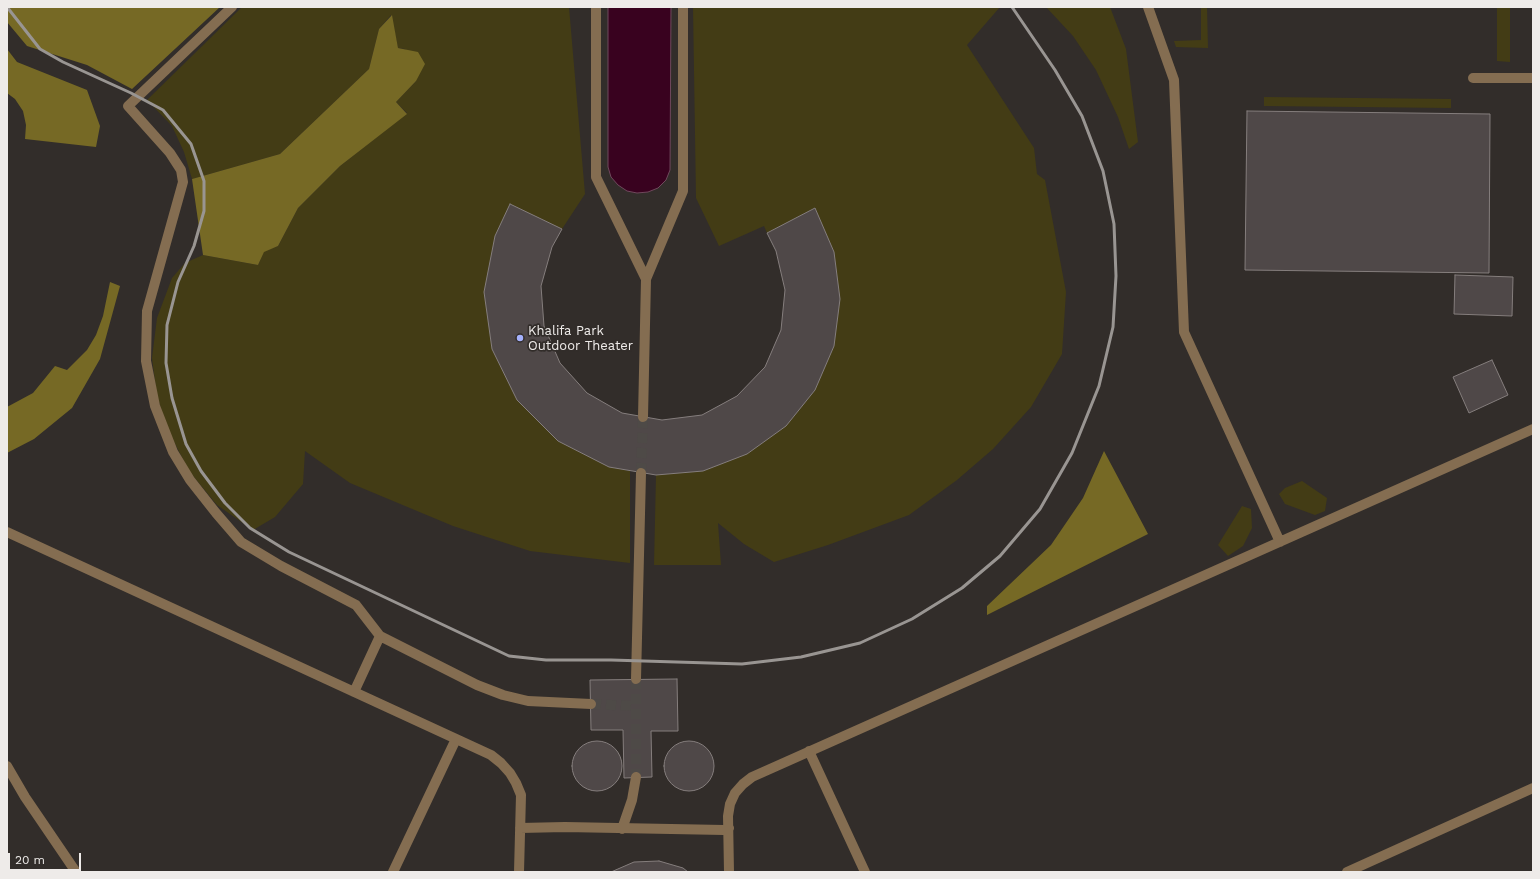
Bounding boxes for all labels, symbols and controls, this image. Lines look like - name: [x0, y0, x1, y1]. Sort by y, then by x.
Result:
- place label: Khalifa Park Outdoor Theater: [528, 323, 633, 354]
- marker: Khalifa Park Outdoor Theater: [515, 333, 525, 343]
- scale bar: [10, 845, 83, 871]
- text: 20 m: [15, 853, 45, 867]

